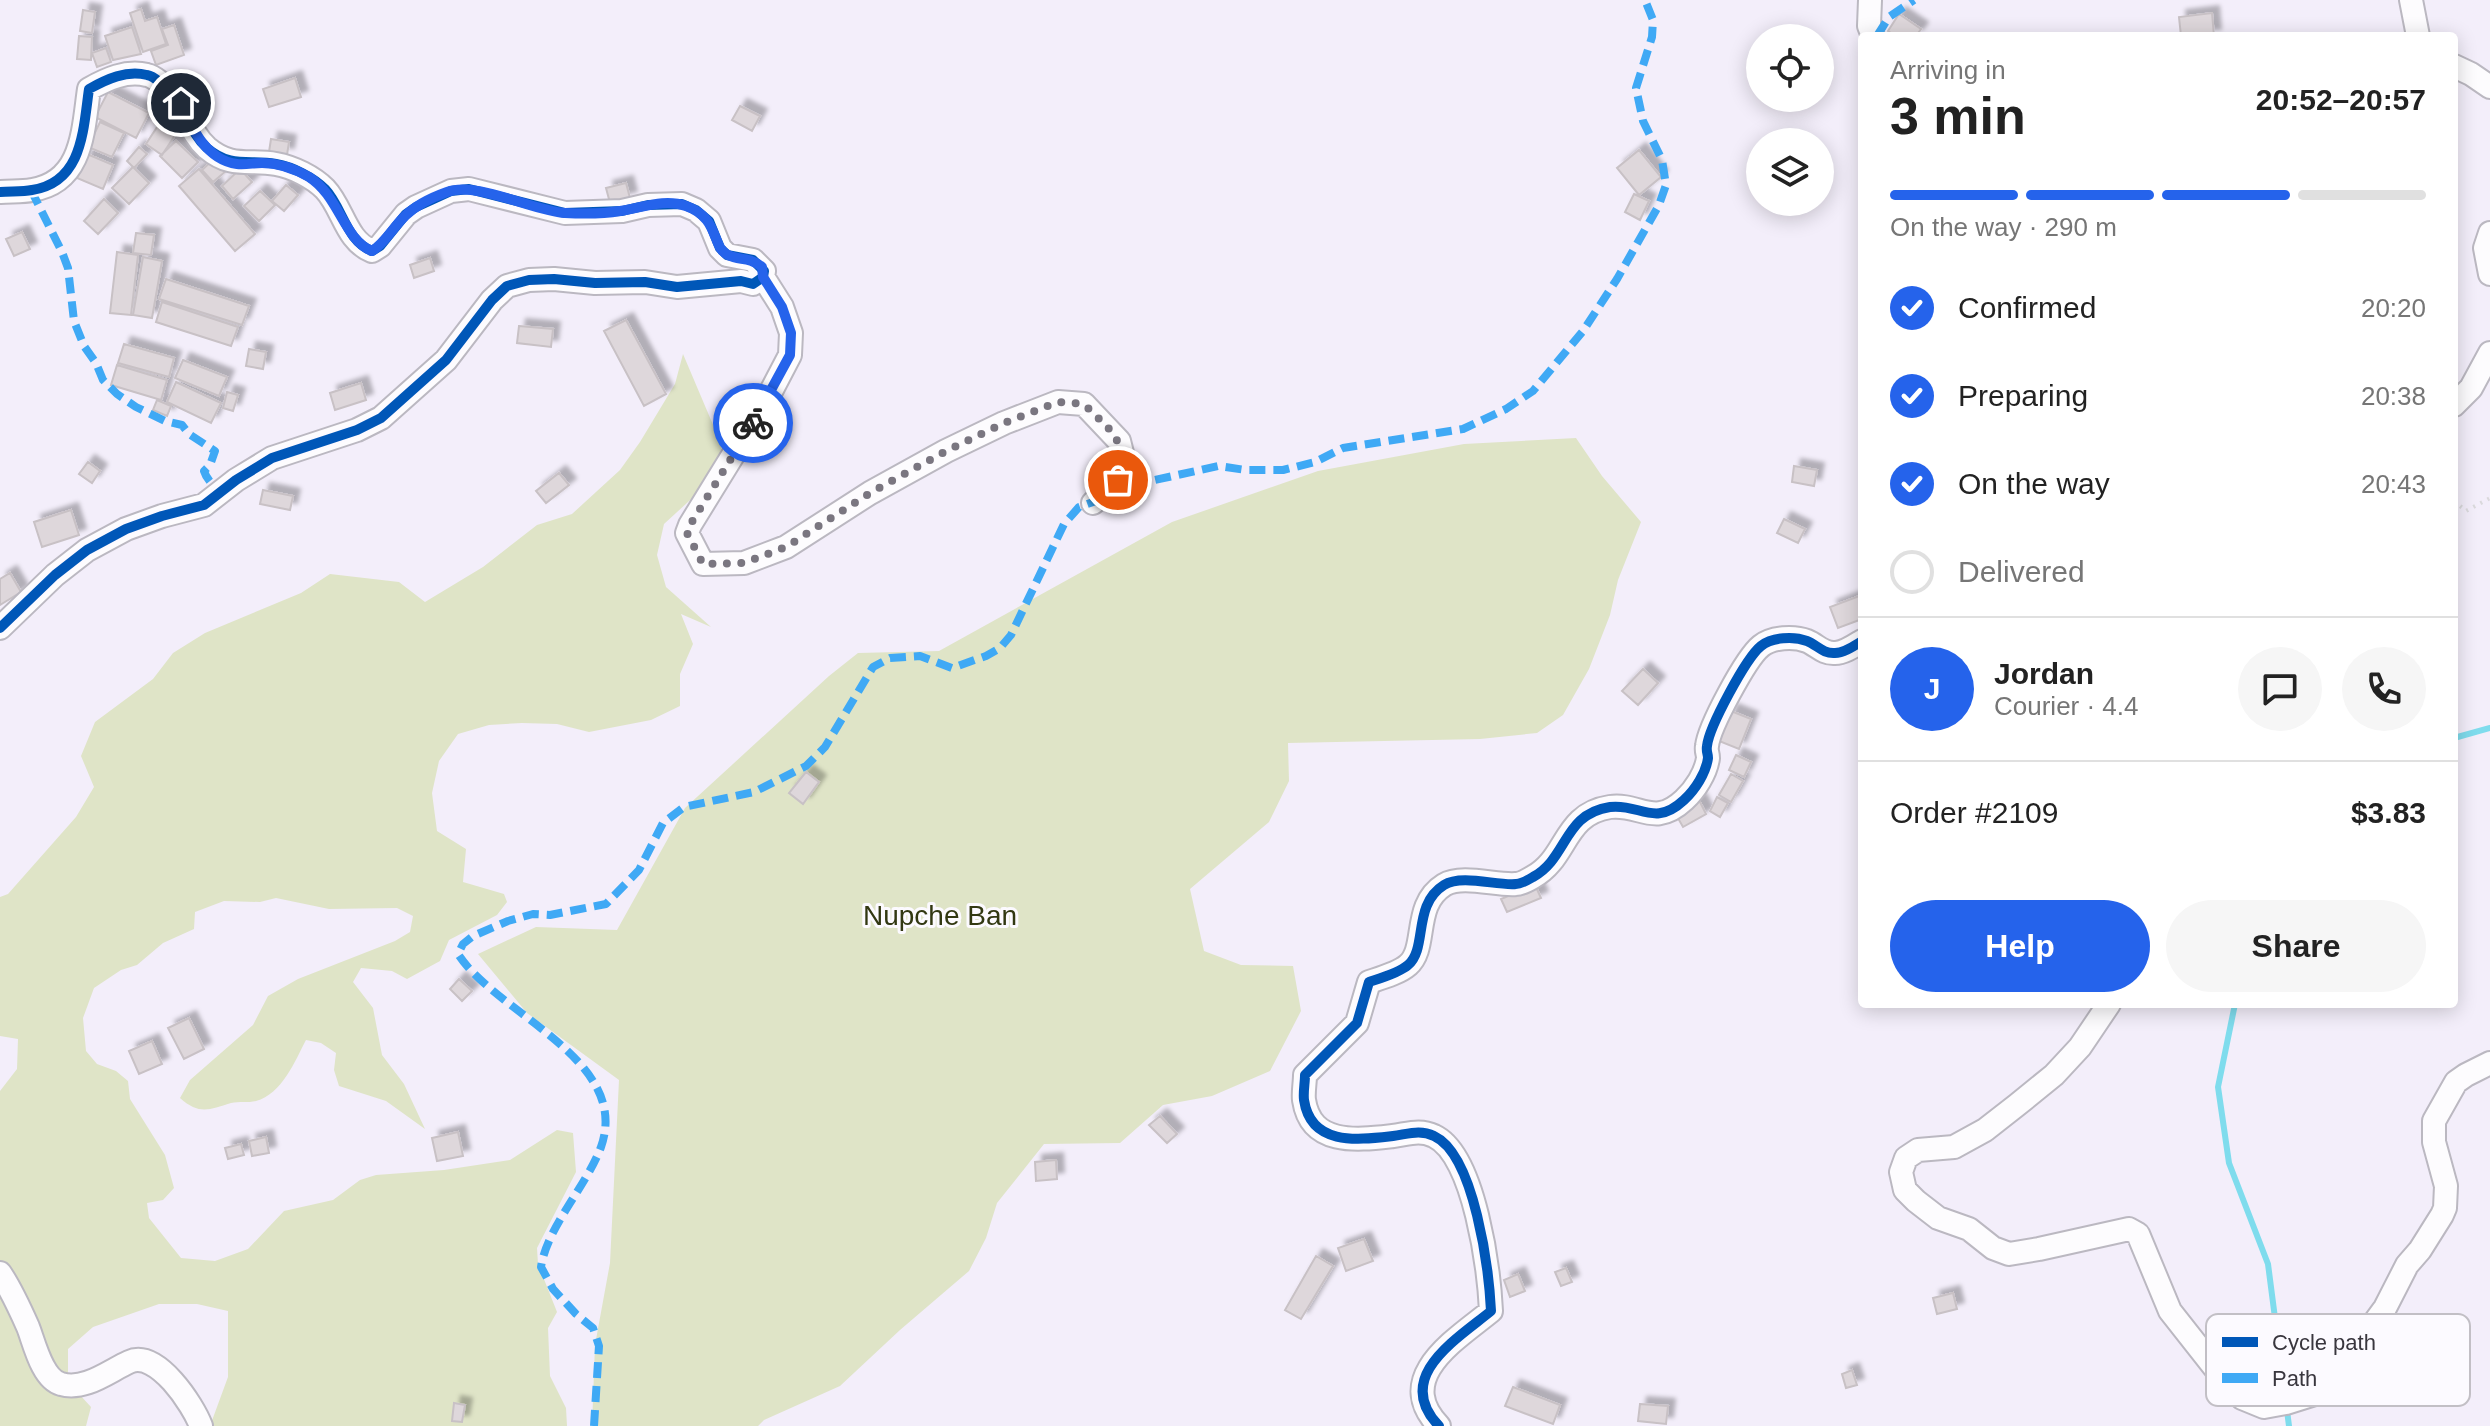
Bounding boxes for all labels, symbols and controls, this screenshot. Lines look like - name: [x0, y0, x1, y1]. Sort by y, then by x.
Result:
- map controls: [1746, 24, 1834, 216]
- button: locate: [1746, 24, 1834, 112]
- text: Arriving in: [1890, 55, 2006, 85]
- pin: [147, 69, 215, 137]
- icon: home: [159, 81, 203, 125]
- text: 20:52–20:57: [2256, 83, 2426, 116]
- text: 3 min: [1890, 87, 2026, 145]
- button: layers: [1746, 128, 1834, 216]
- text: On the way · 290 m: [1890, 212, 2117, 242]
- icon: check: [1890, 286, 1934, 330]
- text: Confirmed: [1958, 291, 2096, 324]
- text: 20:20: [2361, 293, 2426, 323]
- icon: check: [1890, 374, 1934, 418]
- text: Preparing: [1958, 379, 2088, 412]
- text: 20:38: [2361, 381, 2426, 411]
- courier: [713, 383, 793, 463]
- icon: bike: [731, 401, 775, 445]
- pin: [1084, 446, 1152, 514]
- icon: bag: [1096, 458, 1140, 502]
- icon: check: [1890, 462, 1934, 506]
- text: On the way: [1958, 467, 2110, 500]
- text: 20:43: [2361, 469, 2426, 499]
- text: Delivered: [1958, 555, 2085, 588]
- button: chat: [2238, 647, 2322, 731]
- button: phone: [2342, 647, 2426, 731]
- text: Jordan: [1994, 657, 2094, 690]
- text: J: [1924, 672, 1940, 705]
- text: Courier · 4.4: [1994, 691, 2139, 721]
- text: Order #2109: [1890, 796, 2058, 829]
- text: $3.83: [2351, 796, 2426, 829]
- park label: Nupche Ban: [863, 900, 1017, 931]
- button: Help: [1890, 900, 2150, 992]
- button: Share: [2166, 900, 2426, 992]
- legend: [2206, 1314, 2470, 1406]
- text: Cycle path: [2272, 1330, 2376, 1355]
- text: Path: [2272, 1366, 2317, 1391]

